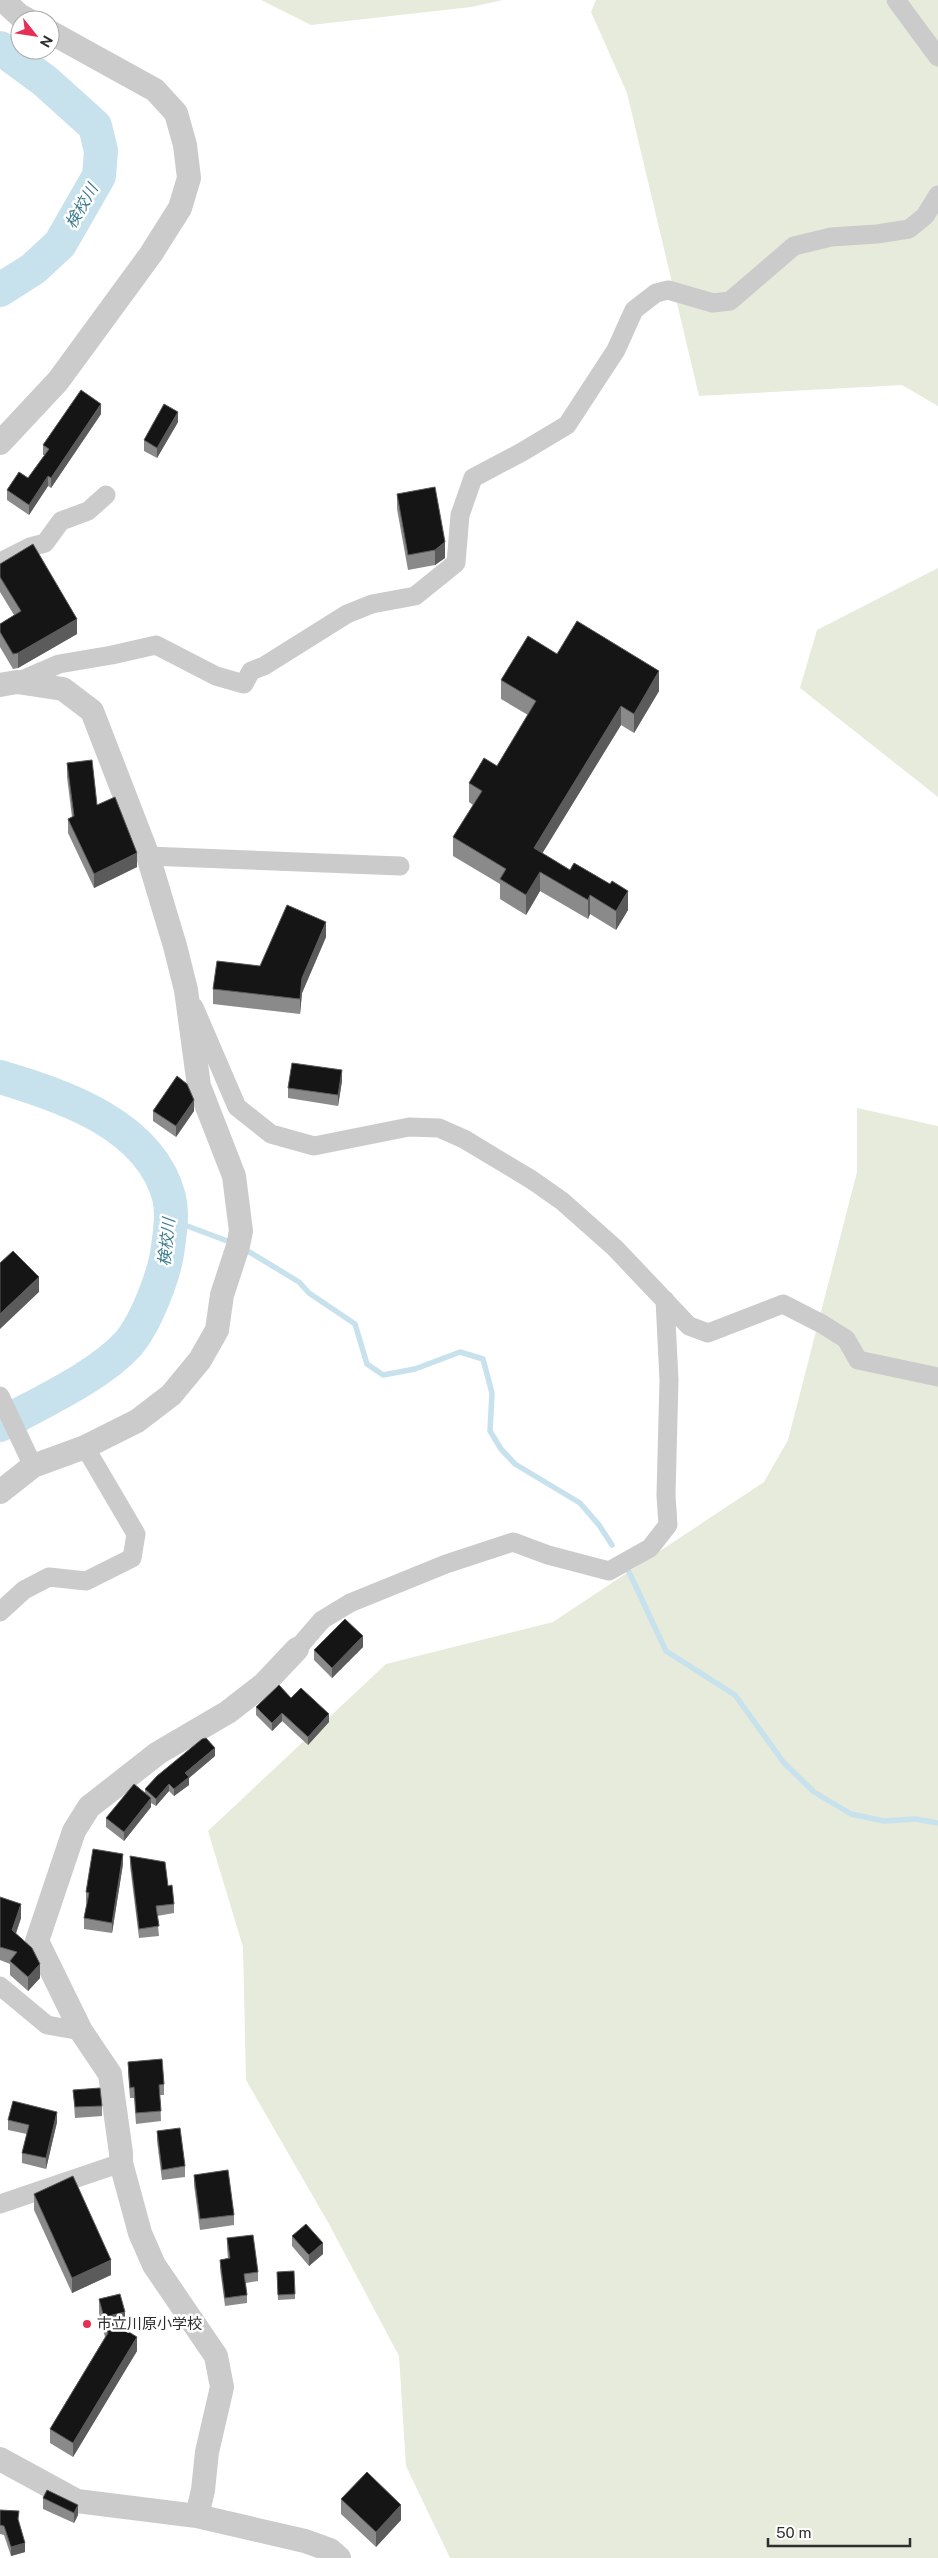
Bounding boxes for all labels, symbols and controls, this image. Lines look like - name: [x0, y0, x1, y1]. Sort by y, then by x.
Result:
- north arrow: [10, 10, 60, 60]
- text: N: [37, 33, 56, 50]
- water label: 検校川: [61, 179, 103, 232]
- water label: 検校川: [155, 1215, 179, 1267]
- place label: 市立川原小学校: [97, 2315, 202, 2332]
- marker: 市立川原小学校: [81, 2318, 93, 2330]
- scale bar: [768, 2516, 910, 2548]
- text: 50 m: [776, 2524, 811, 2541]

